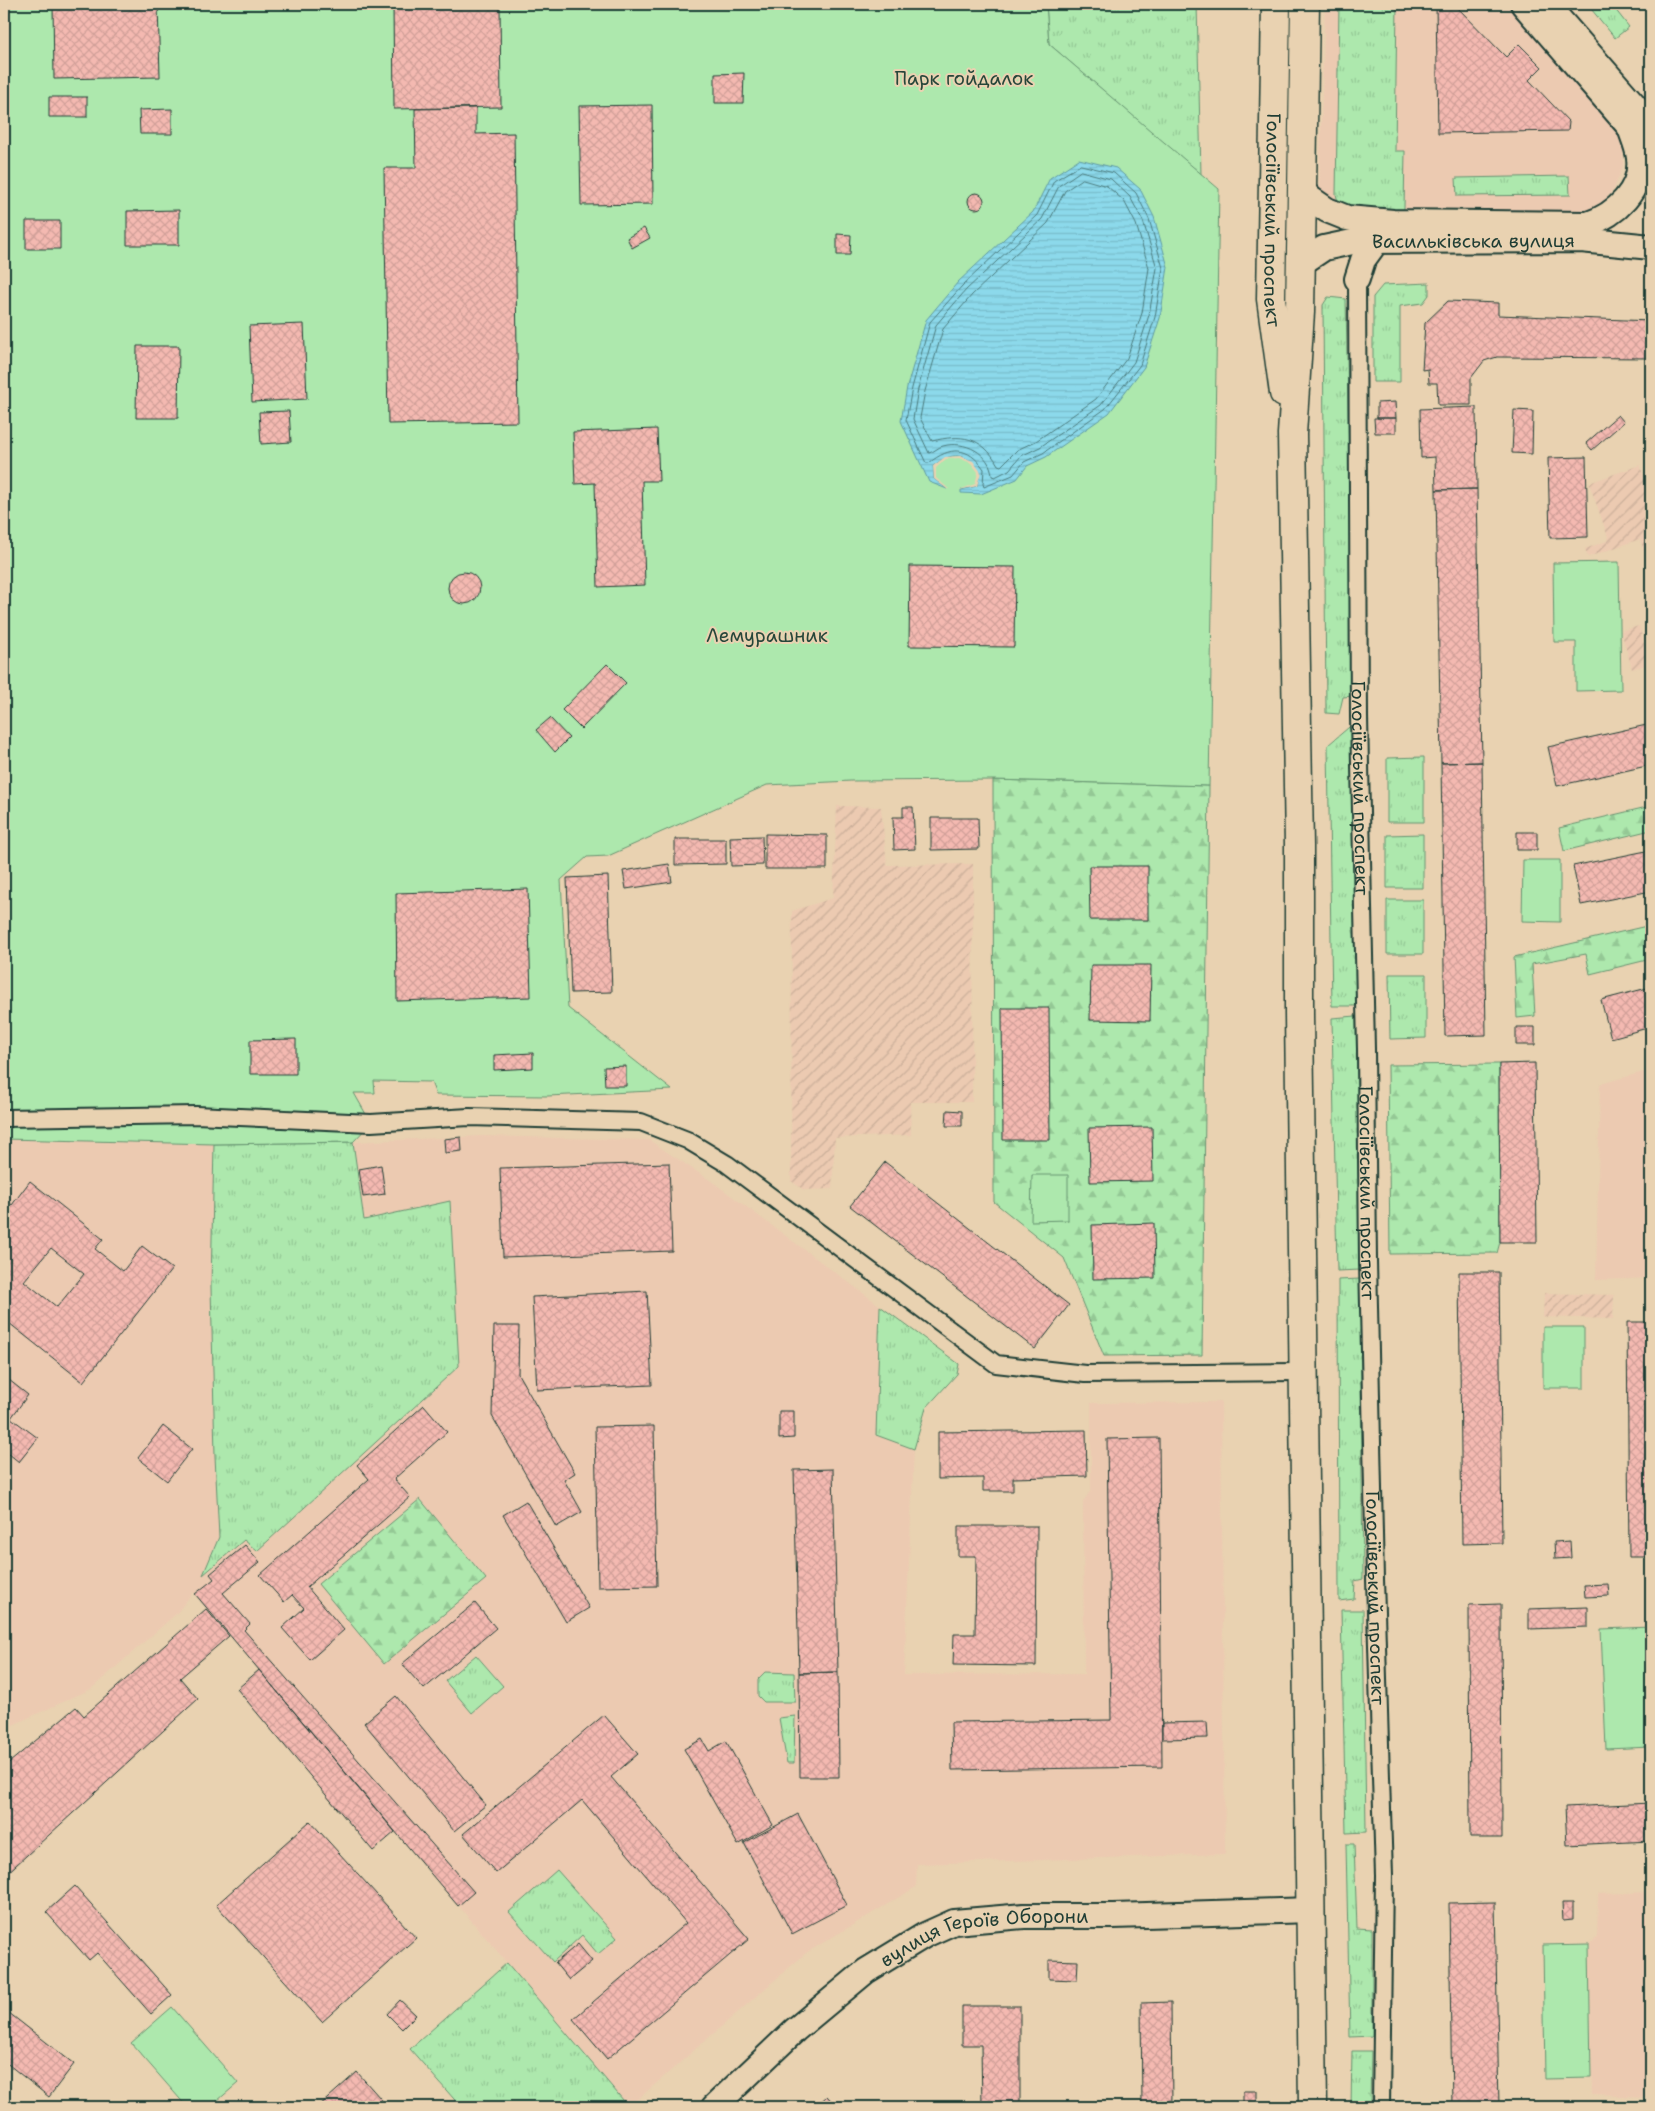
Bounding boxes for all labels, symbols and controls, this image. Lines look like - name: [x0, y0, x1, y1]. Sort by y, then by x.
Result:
- park label: Парк гойдалок: [895, 66, 1033, 91]
- street label: Голосіївський проспект: [1258, 113, 1287, 329]
- street label: Васильківська вулиця: [1372, 228, 1575, 254]
- park label: Лемурашник: [706, 623, 828, 648]
- street label: Голосіївський проспект: [1346, 681, 1375, 896]
- street label: Голосіївський проспект: [1353, 1086, 1381, 1301]
- street label: Голосіївський проспект: [1360, 1490, 1391, 1706]
- street label: вулиця Героїв Оборони: [875, 1904, 1088, 1973]

